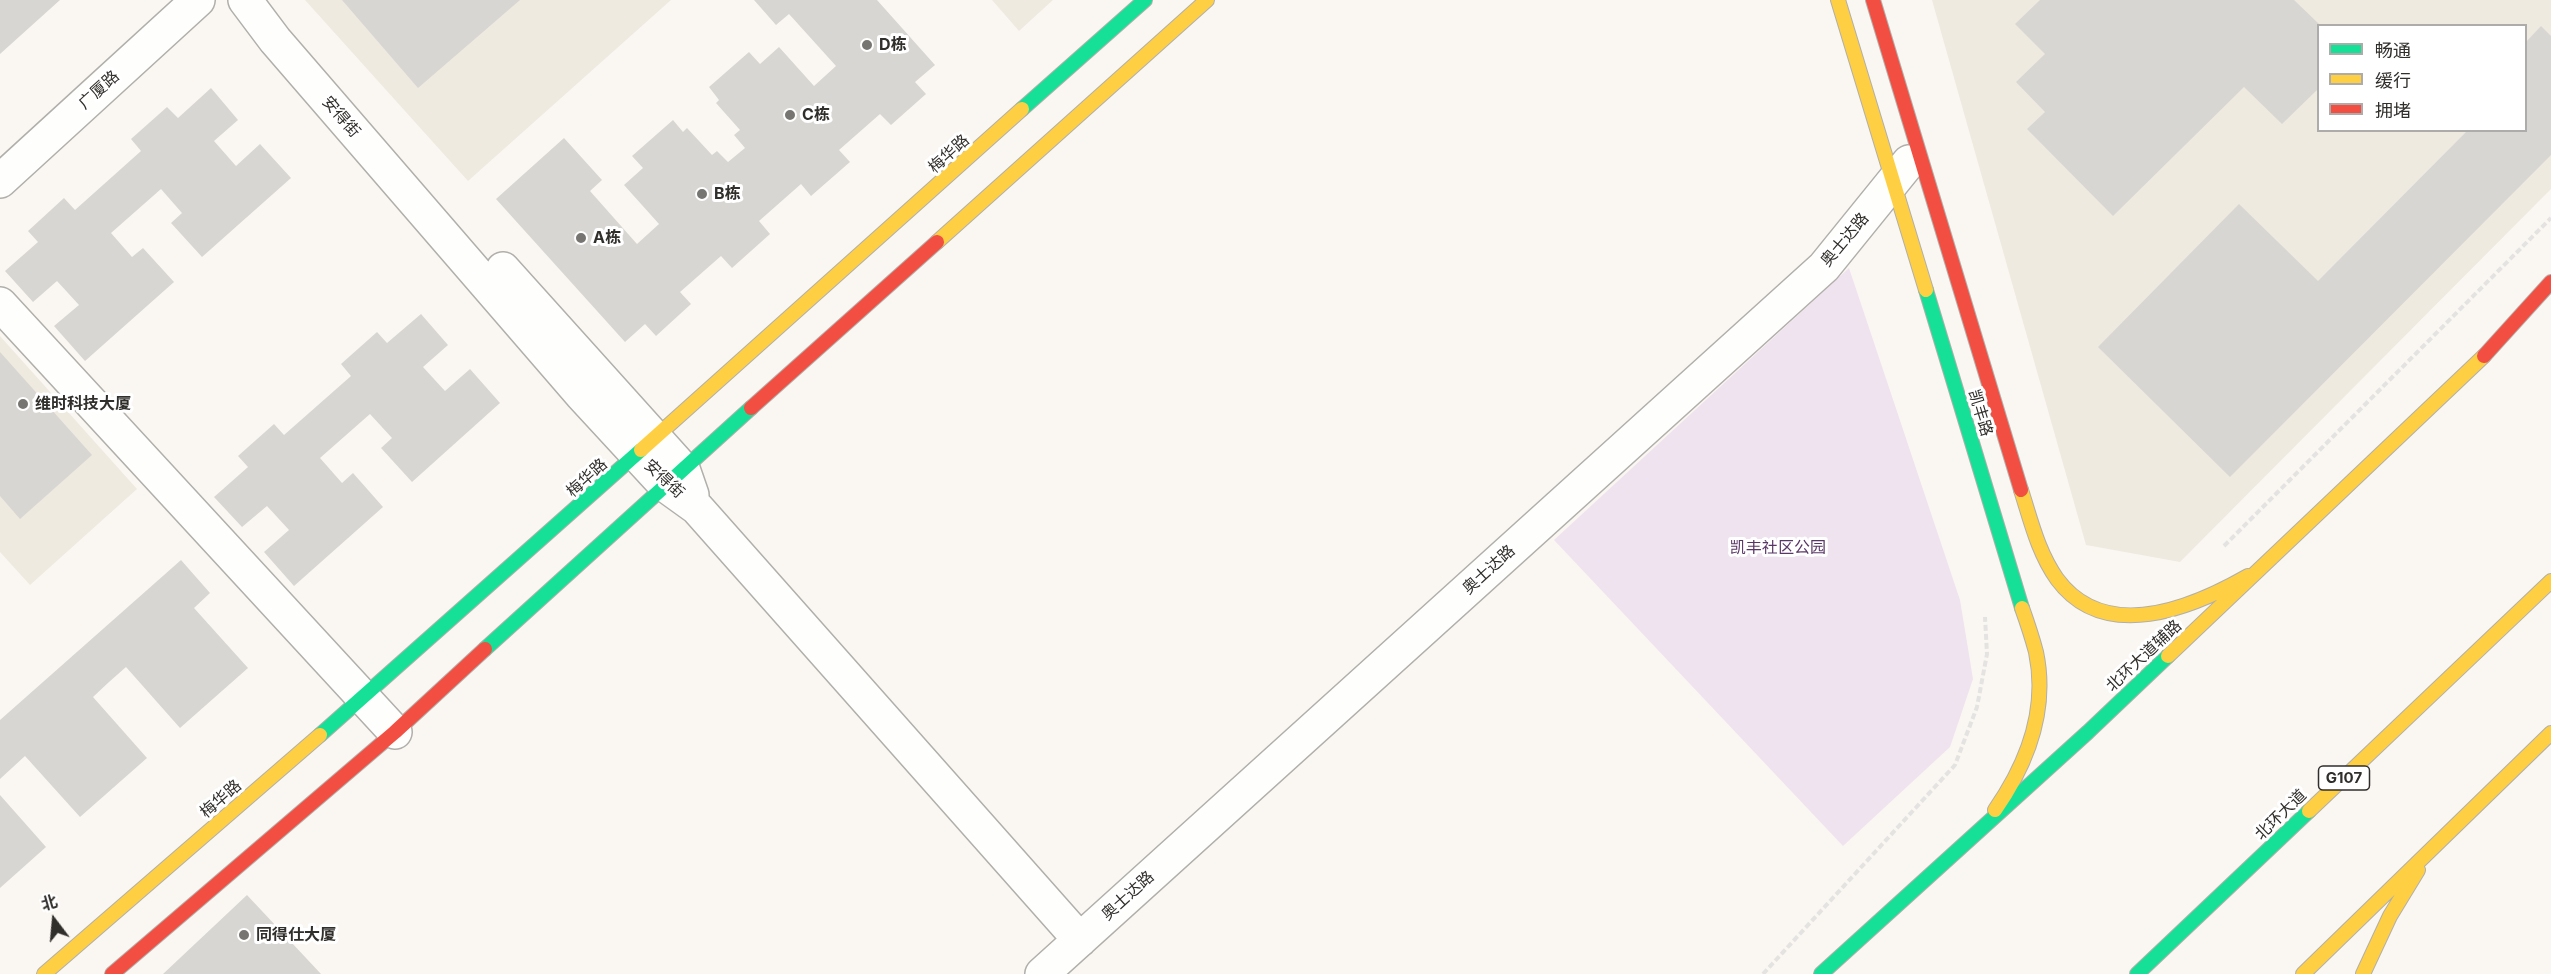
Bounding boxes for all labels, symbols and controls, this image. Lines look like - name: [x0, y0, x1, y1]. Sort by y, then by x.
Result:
- legend: [2317, 24, 2527, 132]
- place label: D栋: [879, 35, 907, 55]
- marker: D栋: [860, 38, 874, 52]
- text: 畅通: [2375, 40, 2411, 61]
- street label: 广厦路: [75, 67, 123, 113]
- text: 缓行: [2375, 70, 2411, 91]
- street label: 安得街: [318, 93, 364, 141]
- text: 拥堵: [2375, 100, 2411, 121]
- place label: C栋: [802, 105, 830, 125]
- marker: C栋: [783, 108, 797, 122]
- street label: 梅华路: [925, 131, 973, 177]
- place label: B栋: [714, 184, 741, 204]
- marker: B栋: [695, 187, 709, 201]
- street label: 奥士达路: [1817, 209, 1873, 271]
- place label: A栋: [593, 228, 621, 248]
- marker: A栋: [574, 231, 588, 245]
- street label: 凯丰路: [1964, 387, 1996, 439]
- place label: 维时科技大厦: [35, 394, 131, 414]
- marker: 维时科技大厦: [16, 397, 30, 411]
- street label: 梅华路: [563, 455, 611, 501]
- street label: 安得街: [640, 456, 688, 502]
- park label: 凯丰社区公园: [1730, 538, 1826, 558]
- street label: 奥士达路: [1459, 541, 1519, 599]
- street label: 北环大道辅路: [2102, 616, 2186, 696]
- road number: G107: [2318, 766, 2370, 790]
- street label: 梅华路: [197, 776, 245, 822]
- street label: 北环大道: [2251, 786, 2311, 844]
- street label: 奥士达路: [1098, 867, 1158, 925]
- north arrow: [24, 890, 84, 950]
- text: 北: [39, 891, 59, 915]
- place label: 同得仕大厦: [256, 925, 336, 945]
- marker: 同得仕大厦: [237, 928, 251, 942]

